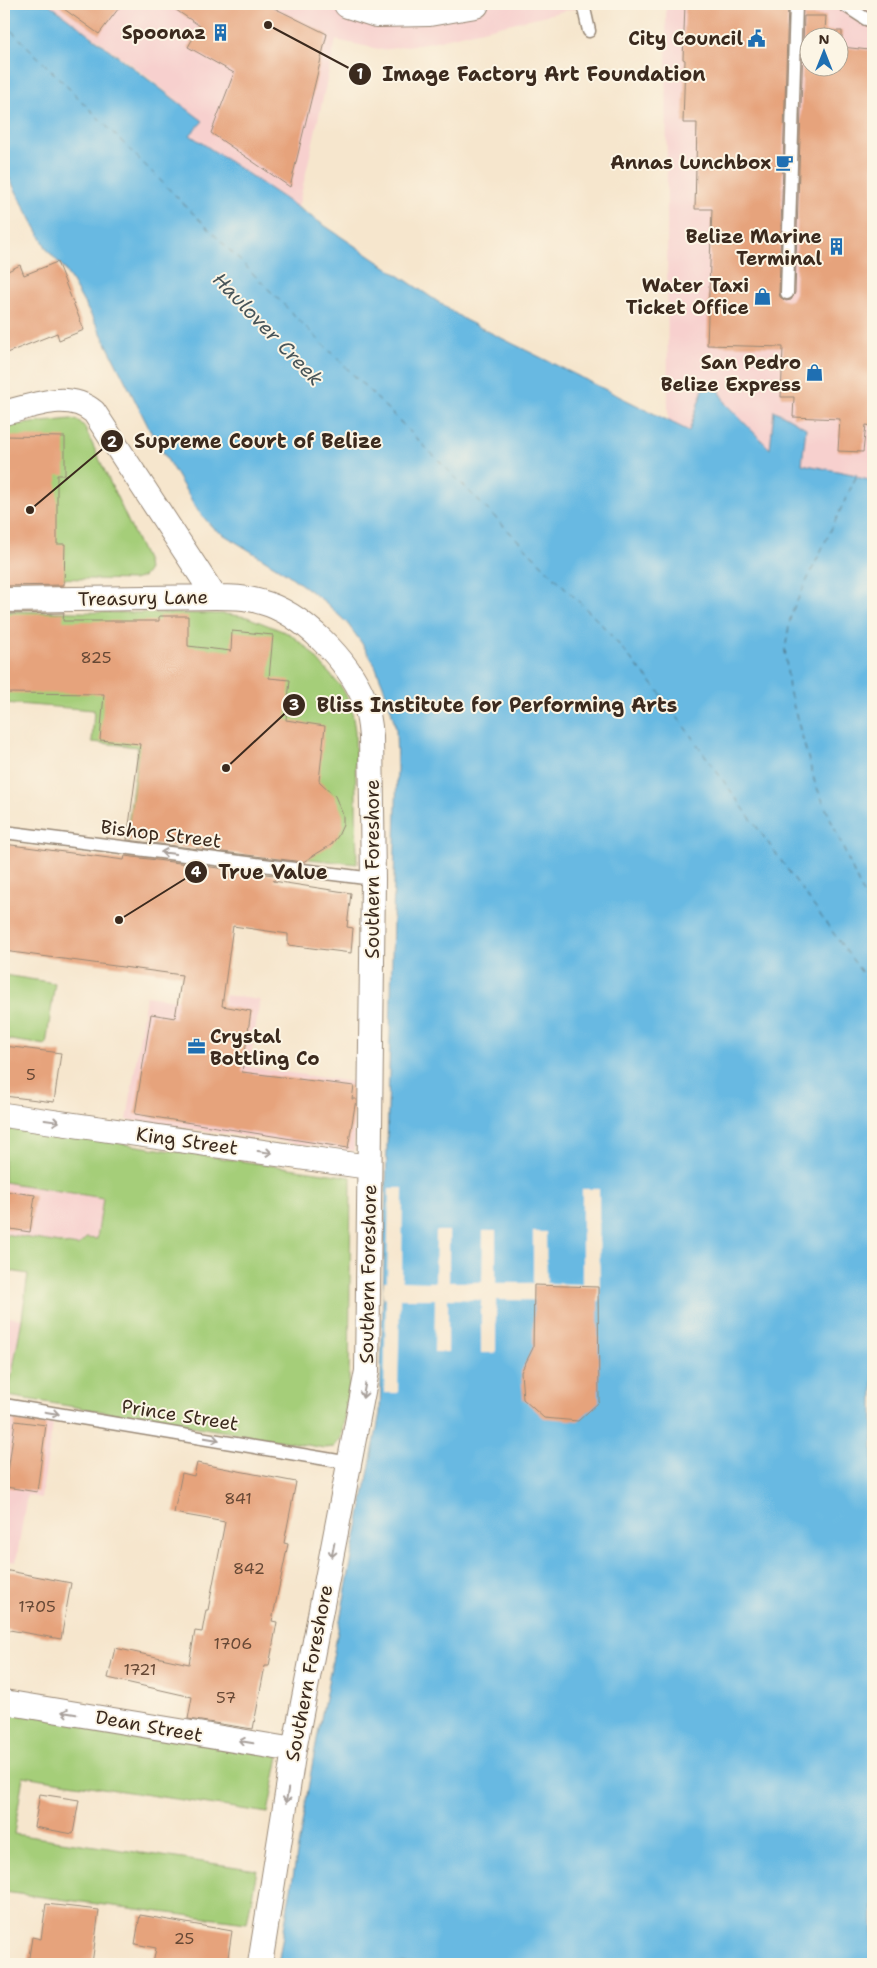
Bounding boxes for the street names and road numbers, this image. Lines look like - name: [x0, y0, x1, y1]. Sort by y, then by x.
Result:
- street label: Treasury Lane: [78, 584, 208, 612]
- street label: Southern Foreshore: [360, 779, 385, 959]
- street label: Bishop Street: [99, 814, 223, 854]
- street label: King Street: [134, 1121, 240, 1161]
- street label: Southern Foreshore: [354, 1184, 382, 1364]
- street label: Prince Street: [120, 1393, 240, 1437]
- street label: Southern Foreshore: [280, 1583, 338, 1763]
- street label: Dean Street: [93, 1704, 205, 1748]

